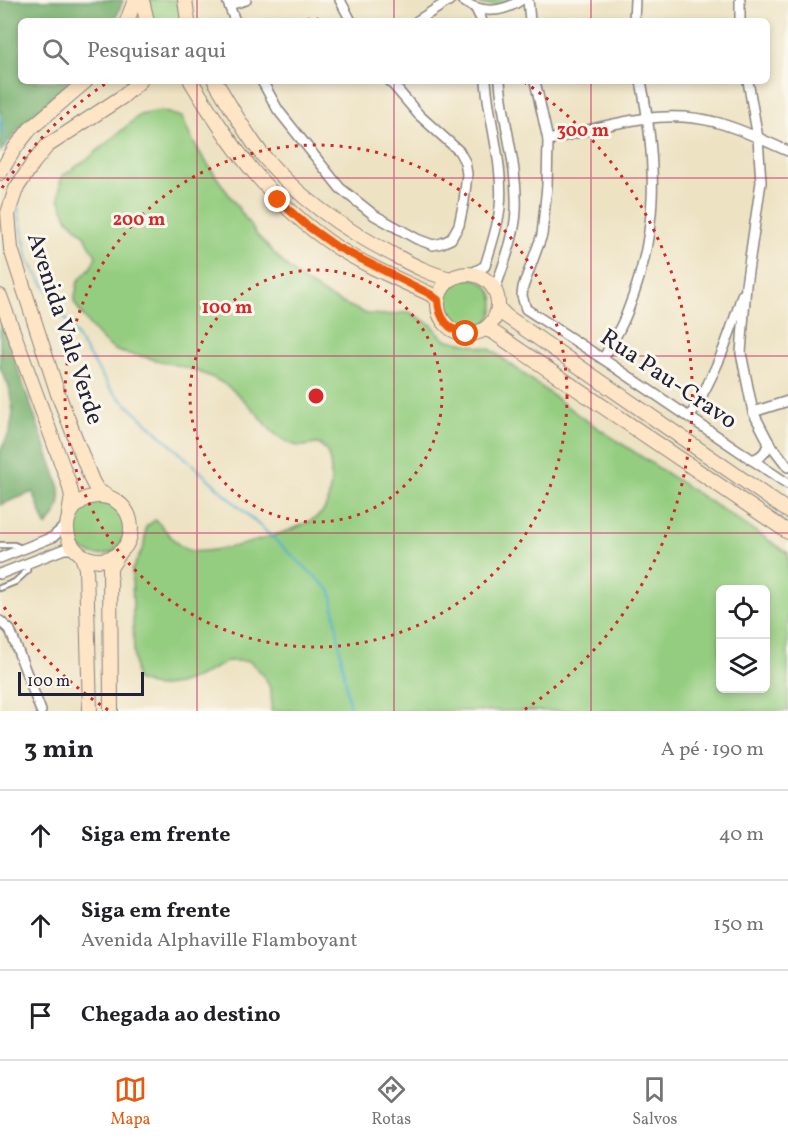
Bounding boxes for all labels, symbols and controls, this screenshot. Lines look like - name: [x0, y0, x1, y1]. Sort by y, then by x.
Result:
- search box: [18, 18, 770, 84]
- icon: search: [39, 35, 72, 68]
- text: Pesquisar aqui: [87, 36, 226, 67]
- text: 300 m: [557, 119, 609, 144]
- route end: [264, 186, 290, 212]
- text: 200 m: [113, 208, 165, 233]
- street label: Avenida Vale Verde: [17, 229, 111, 429]
- text: 100 m: [202, 296, 252, 321]
- route start: [452, 320, 478, 346]
- street label: Rua Pau-Cravo: [593, 321, 743, 439]
- centre of rings: [306, 386, 326, 406]
- map controls: [716, 585, 770, 693]
- button: locate: [716, 585, 770, 639]
- button: layers: [716, 639, 770, 693]
- scale bar: [18, 669, 144, 696]
- text: 100 m: [27, 671, 70, 693]
- text: 3 min: [24, 732, 94, 768]
- text: A pé · 190 m: [661, 736, 764, 764]
- icon: ahead: [24, 819, 57, 852]
- text: Siga em frente: [81, 820, 231, 851]
- text: 40 m: [719, 821, 764, 849]
- text: Siga em frente: [81, 896, 231, 927]
- icon: ahead: [24, 909, 57, 942]
- text: 150 m: [713, 911, 764, 939]
- text: Avenida Alphaville Flamboyant: [81, 927, 358, 955]
- icon: arrive: [24, 999, 57, 1032]
- text: Chegada ao destino: [81, 1000, 281, 1031]
- tab: Mapa: [111, 1073, 151, 1131]
- tab: Rotas: [372, 1073, 411, 1131]
- tab: Salvos: [632, 1073, 677, 1131]

